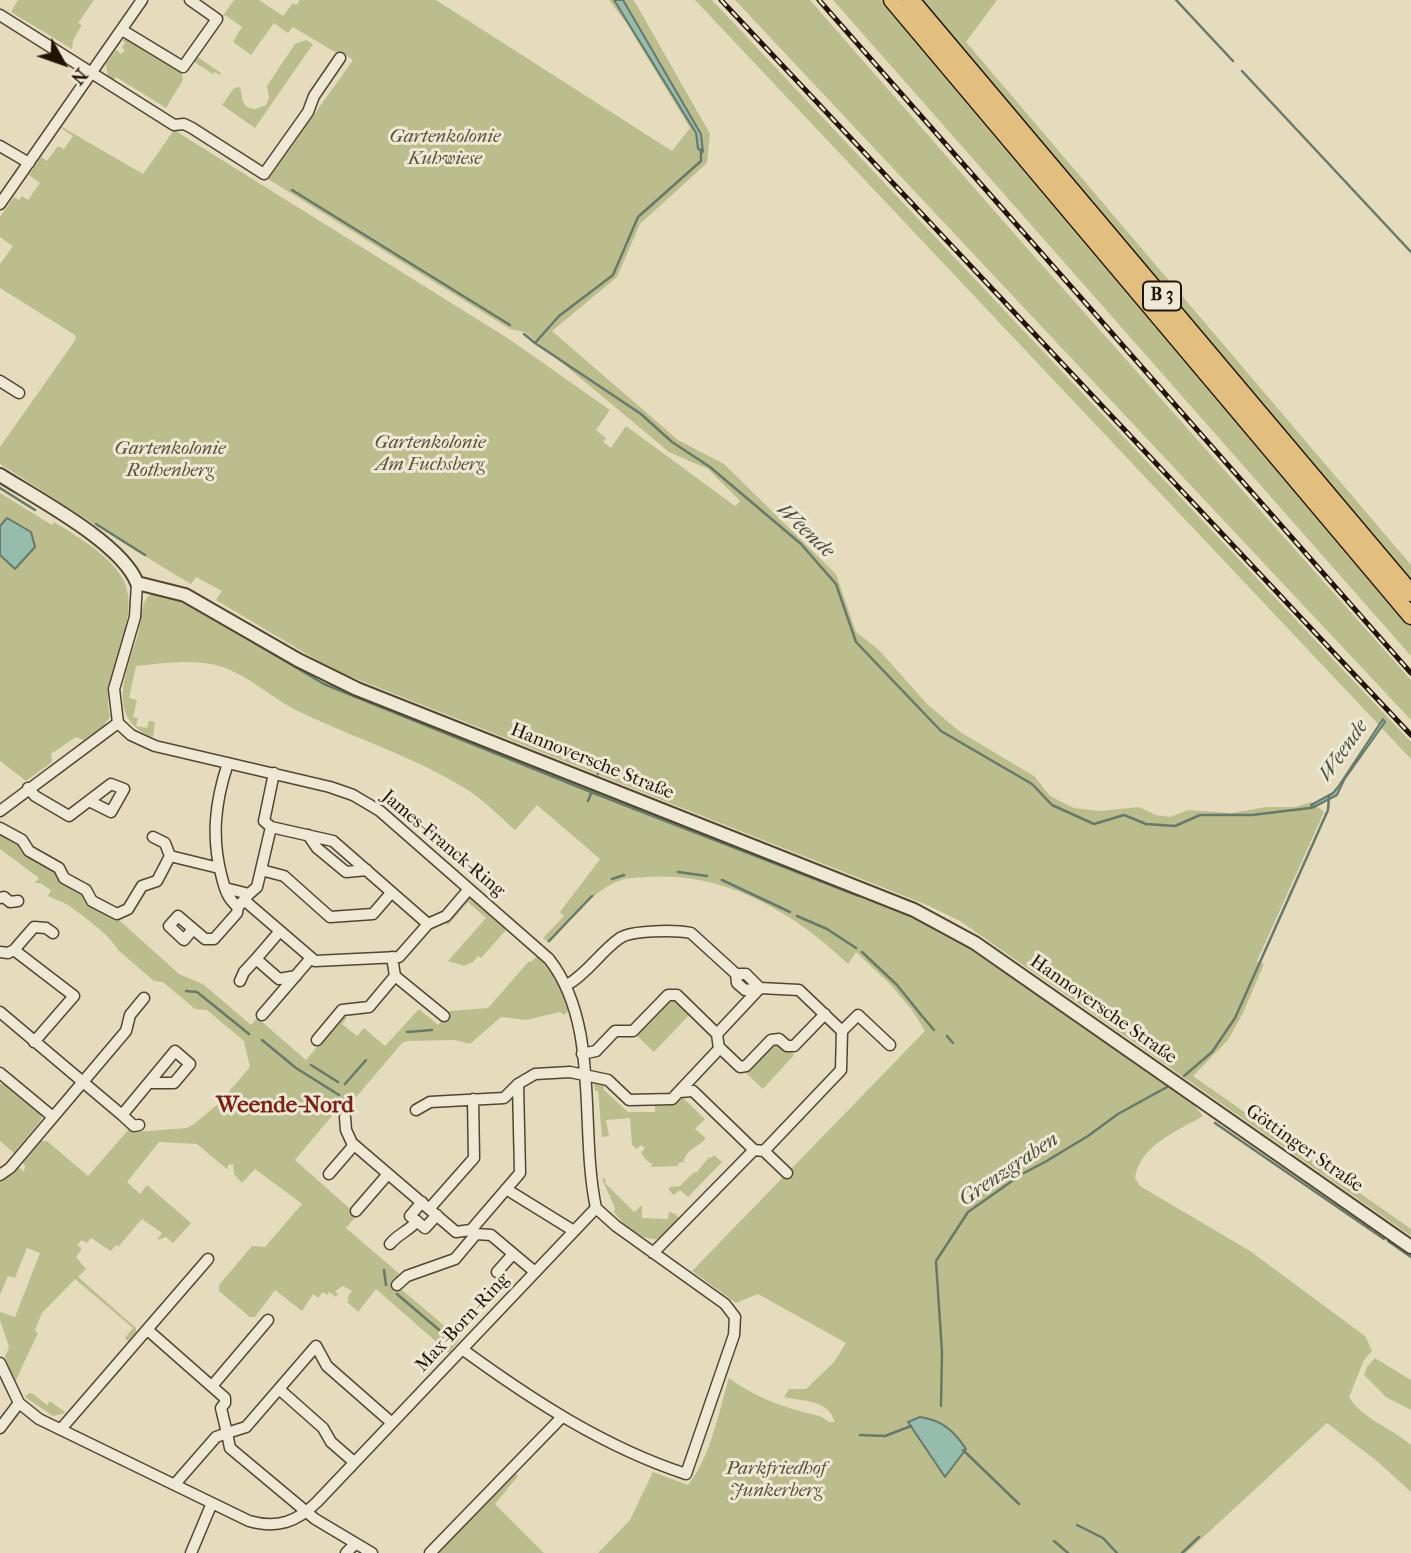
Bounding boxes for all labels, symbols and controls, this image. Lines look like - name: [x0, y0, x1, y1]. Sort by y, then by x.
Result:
- north arrow: [28, 28, 98, 98]
- text: N: [66, 64, 92, 89]
- park label: Gartenkolonie Kuhwiese: [389, 126, 501, 170]
- road number: B 3: [1143, 282, 1181, 310]
- park label: Gartenkolonie Am Fuchsberg: [374, 432, 486, 476]
- park label: Gartenkolonie Rothenberg: [114, 438, 226, 482]
- water label: Weende: [771, 498, 839, 564]
- water label: Weende: [1314, 715, 1374, 787]
- street label: Hannoversche Straße: [507, 719, 677, 805]
- street label: James-Franck-Ring: [377, 786, 509, 902]
- street label: Hannoversche Straße: [1025, 951, 1181, 1069]
- district label: Weende-Nord: [216, 1092, 354, 1120]
- street label: Göttinger Straße: [1241, 1100, 1367, 1198]
- water label: Grenzgraben: [954, 1128, 1064, 1212]
- street label: Max-Born-Ring: [411, 1269, 515, 1377]
- park label: Parkfriedhof Junkerberg: [726, 1458, 826, 1502]

